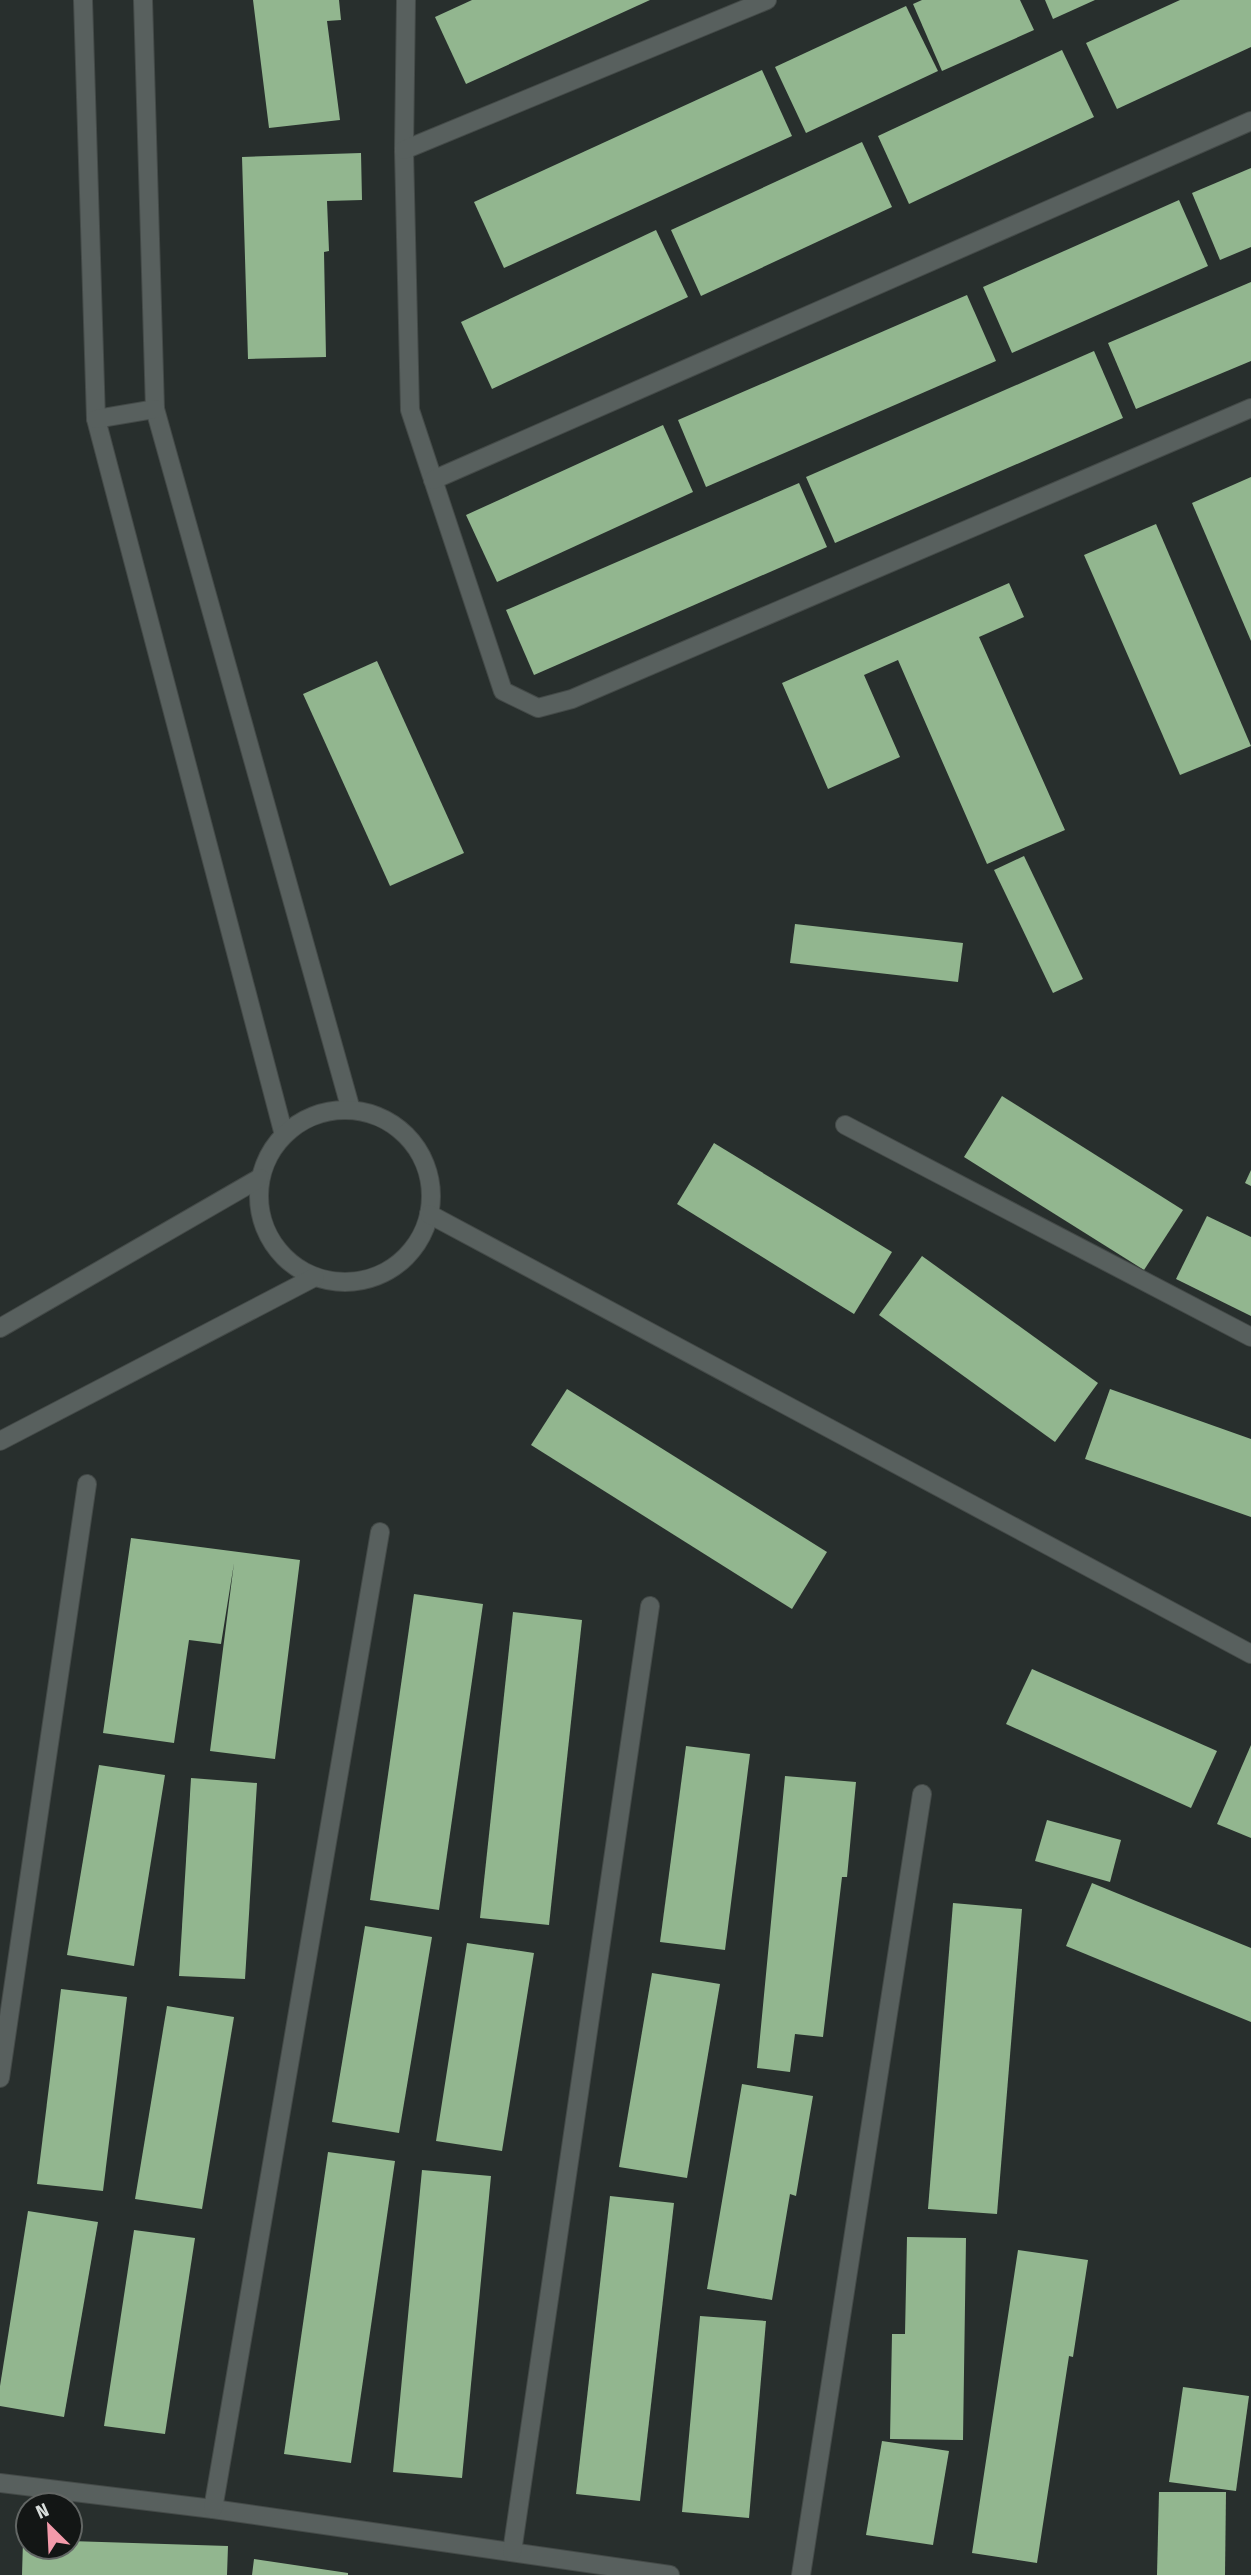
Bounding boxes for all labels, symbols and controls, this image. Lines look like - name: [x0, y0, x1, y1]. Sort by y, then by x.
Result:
- north arrow: [14, 2491, 84, 2561]
- text: N: [32, 2498, 52, 2524]

